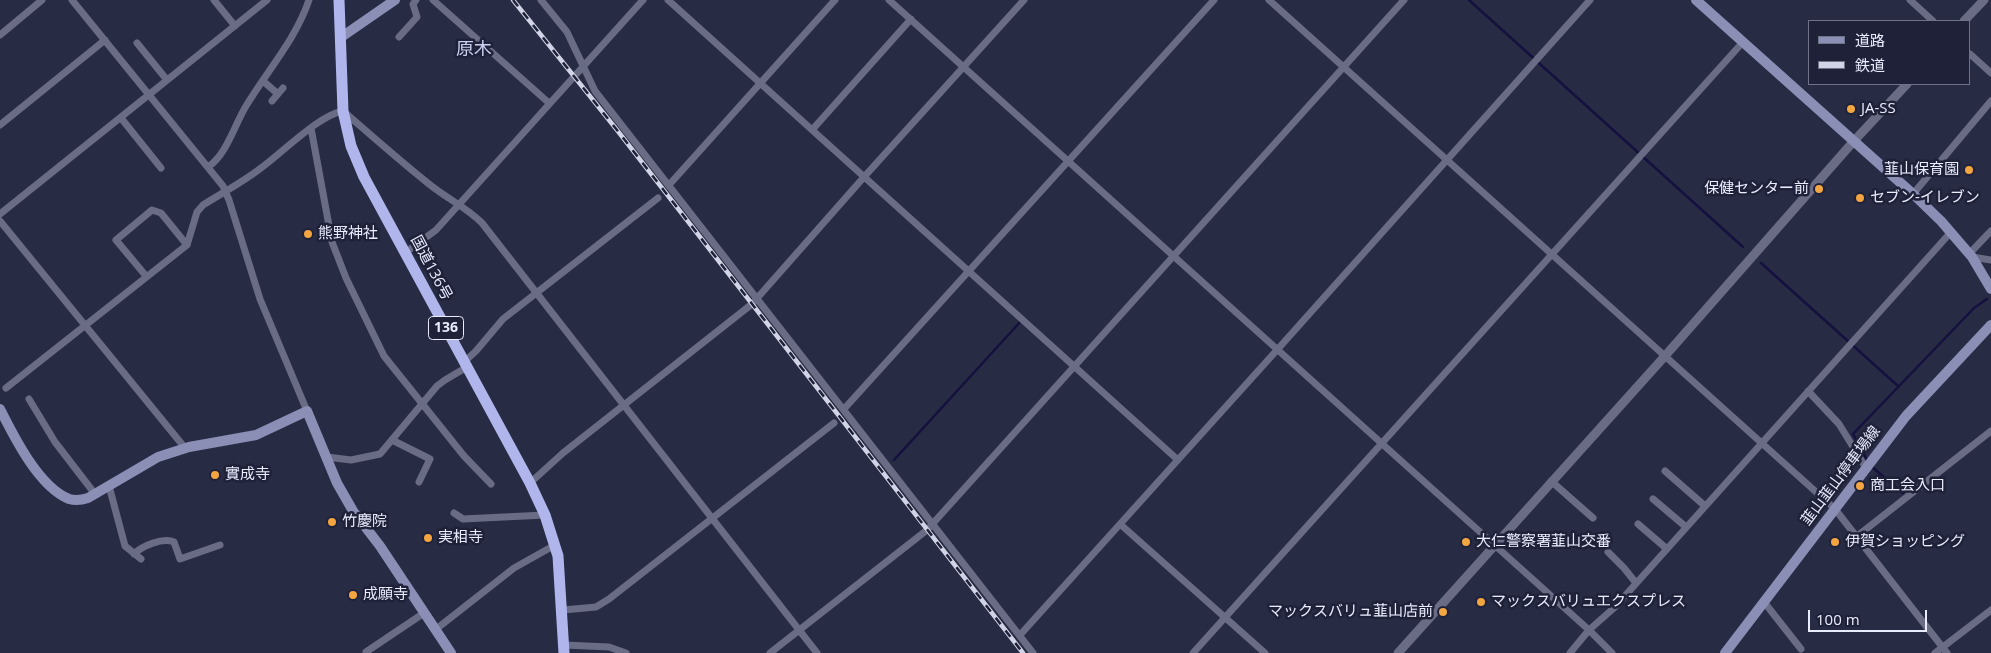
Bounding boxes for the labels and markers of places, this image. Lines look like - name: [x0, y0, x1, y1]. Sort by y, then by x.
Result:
- place label: JA-SS: [1861, 100, 1896, 118]
- marker: JA-SS: [1845, 103, 1857, 115]
- place label: 韮山保育園: [1884, 161, 1959, 179]
- marker: 韮山保育園: [1963, 164, 1975, 176]
- place label: 保健センター前: [1704, 180, 1809, 198]
- marker: 保健センター前: [1813, 183, 1825, 195]
- place label: セブン-イレブン: [1870, 189, 1980, 207]
- marker: セブン-イレブン: [1854, 192, 1866, 204]
- place label: 熊野神社: [318, 225, 378, 243]
- marker: 熊野神社: [302, 228, 314, 240]
- place label: 實成寺: [225, 466, 270, 484]
- marker: 實成寺: [209, 469, 221, 481]
- place label: 商工会入口: [1870, 477, 1945, 495]
- marker: 商工会入口: [1854, 480, 1866, 492]
- place label: 竹慶院: [342, 513, 387, 531]
- marker: 竹慶院: [326, 516, 338, 528]
- place label: 実相寺: [438, 529, 483, 547]
- marker: 実相寺: [422, 532, 434, 544]
- place label: 大仁警察署韮山交番: [1476, 533, 1611, 551]
- place label: 伊賀ショッピング: [1845, 533, 1965, 551]
- marker: 大仁警察署韮山交番: [1460, 536, 1472, 548]
- marker: 伊賀ショッピング: [1829, 536, 1841, 548]
- place label: 成願寺: [363, 586, 408, 604]
- marker: 成願寺: [347, 589, 359, 601]
- place label: マックスバリュエクスプレス: [1491, 593, 1686, 611]
- marker: マックスバリュエクスプレス: [1475, 596, 1487, 608]
- place label: マックスバリュ韮山店前: [1268, 603, 1433, 621]
- marker: マックスバリュ韮山店前: [1437, 606, 1449, 618]

